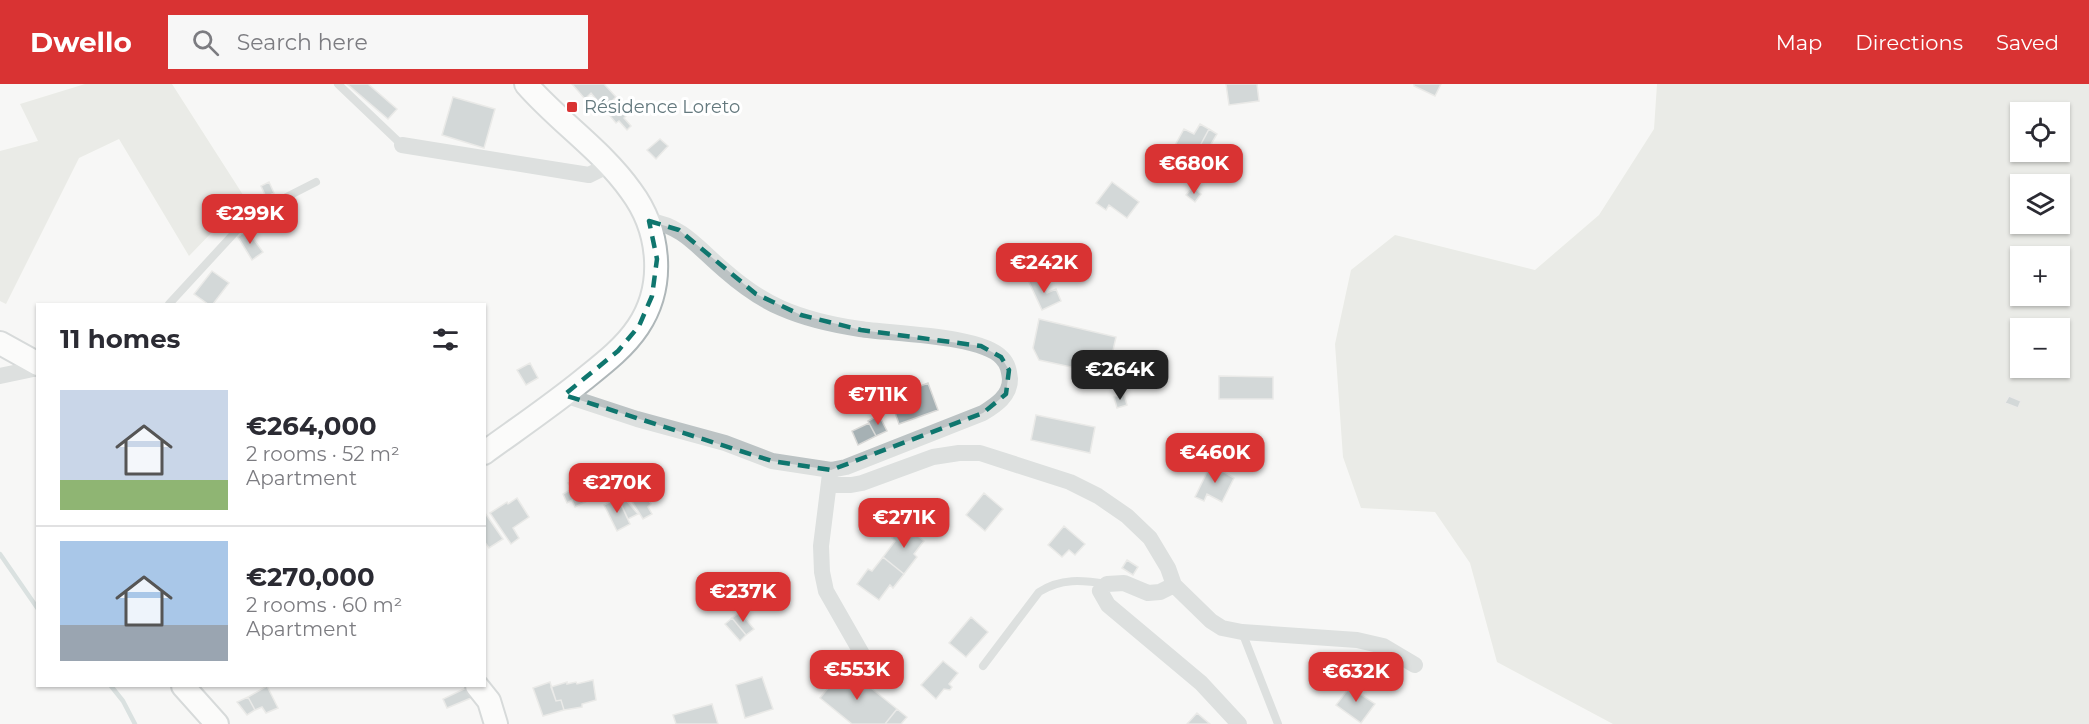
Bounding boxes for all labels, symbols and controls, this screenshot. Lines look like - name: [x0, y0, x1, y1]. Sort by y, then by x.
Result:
- search box: [168, 15, 588, 69]
- text: Dwello: [30, 25, 132, 59]
- icon: search: [189, 26, 222, 59]
- text: Search here: [237, 29, 368, 56]
- text: Map: [1776, 30, 1822, 55]
- text: Directions: [1855, 30, 1963, 55]
- text: Saved: [1996, 30, 2059, 55]
- place label: Résidence Loreto: [584, 96, 740, 118]
- marker: Résidence Loreto: [565, 100, 579, 114]
- map controls: [2010, 102, 2070, 378]
- button: locate: [2010, 102, 2070, 162]
- pin: €680K: [1152, 144, 1236, 195]
- text: €680K: [1159, 151, 1229, 175]
- button: layers: [2010, 174, 2070, 234]
- pin: €299K: [208, 194, 292, 245]
- text: €299K: [216, 201, 284, 225]
- pin: €242K: [1002, 243, 1086, 294]
- button: +: [2010, 246, 2070, 306]
- text: €242K: [1010, 250, 1078, 274]
- button: −: [2010, 318, 2070, 378]
- text: 11 homes: [60, 323, 180, 355]
- icon: filters: [429, 323, 462, 356]
- pin: €264K: [1078, 350, 1162, 401]
- text: €264K: [1085, 357, 1155, 381]
- pin: €711K: [836, 375, 920, 426]
- text: €711K: [848, 382, 908, 406]
- text: €264,000: [246, 410, 377, 442]
- icon: home: [108, 414, 180, 486]
- pin: €460K: [1173, 433, 1257, 484]
- text: €460K: [1180, 440, 1250, 464]
- text: 2 rooms · 52 m²: [246, 442, 400, 466]
- pin: €270K: [575, 463, 659, 514]
- text: Apartment: [246, 466, 357, 490]
- text: €270K: [583, 470, 651, 494]
- pin: €271K: [862, 498, 946, 549]
- text: €271K: [872, 505, 936, 529]
- text: €270,000: [246, 561, 375, 593]
- icon: home: [108, 565, 180, 637]
- pin: €237K: [701, 572, 785, 623]
- text: €237K: [710, 579, 776, 603]
- text: 2 rooms · 60 m²: [246, 593, 402, 617]
- text: Apartment: [246, 617, 357, 641]
- pin: €553K: [815, 650, 899, 701]
- pin: €632K: [1314, 652, 1398, 703]
- text: €553K: [824, 657, 890, 681]
- text: €632K: [1323, 659, 1389, 683]

